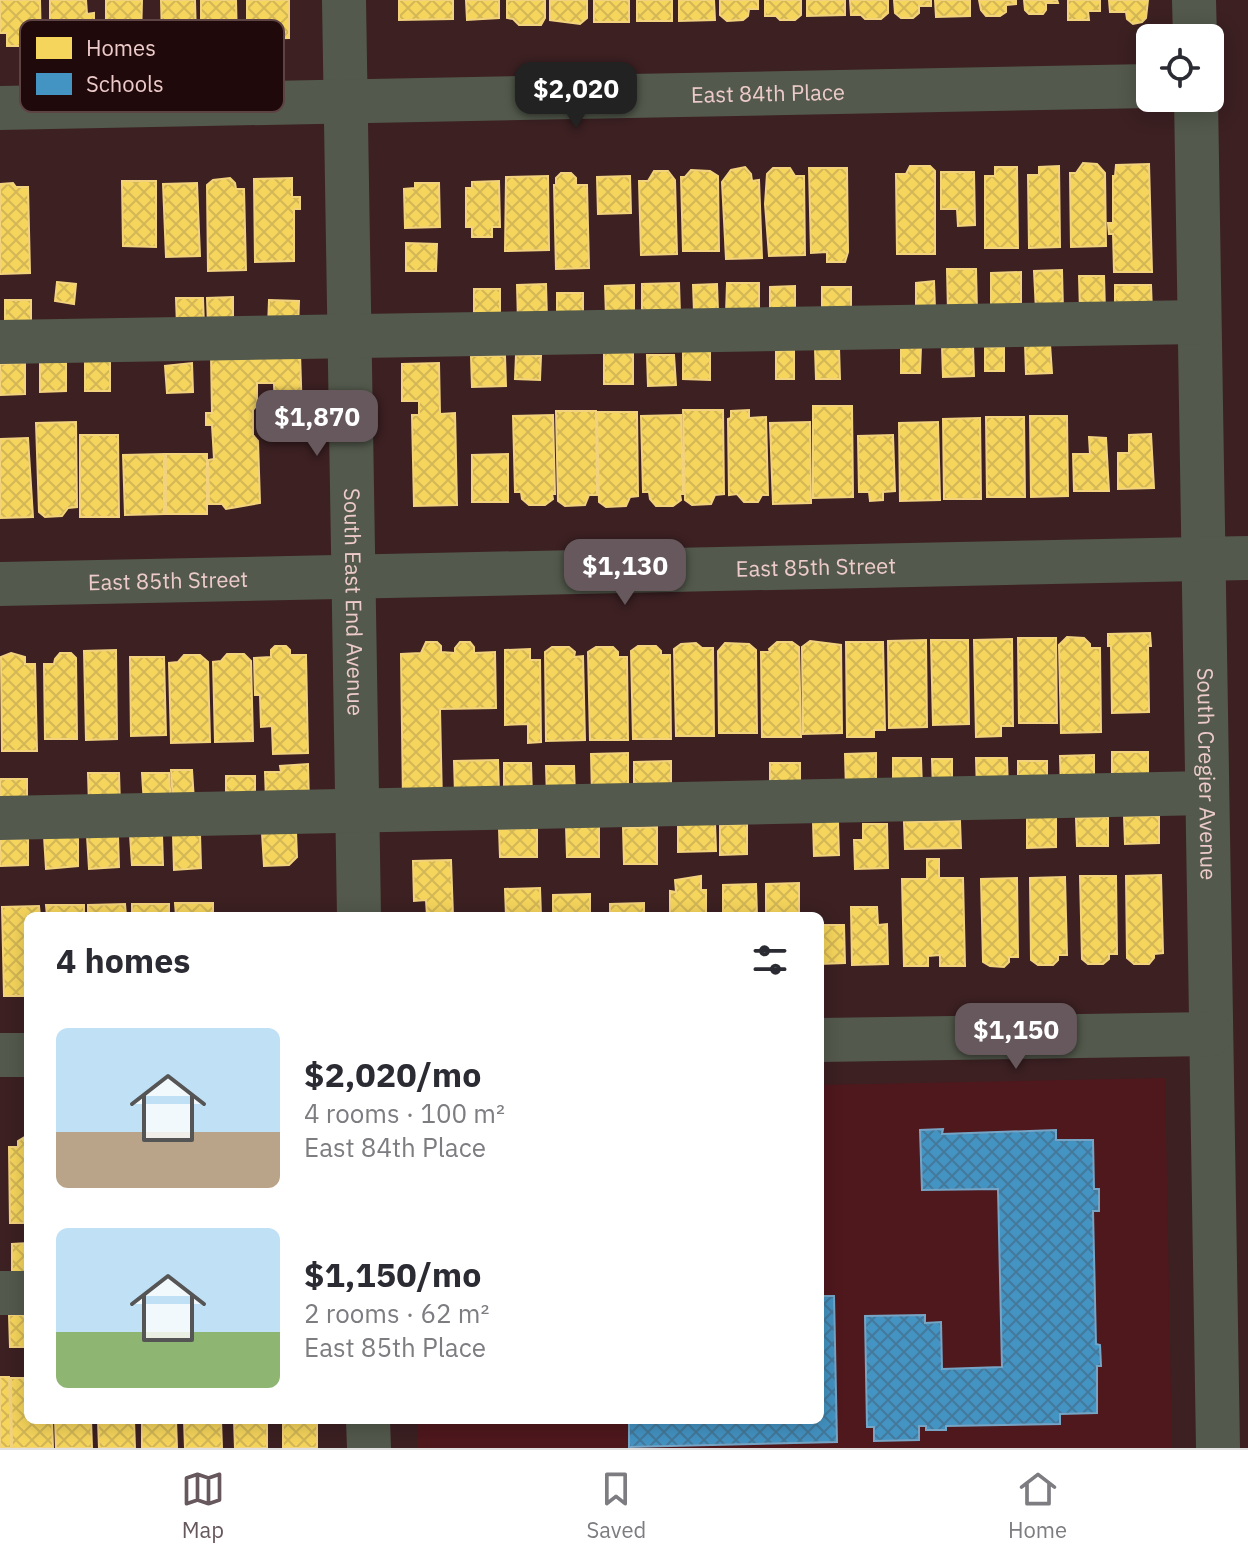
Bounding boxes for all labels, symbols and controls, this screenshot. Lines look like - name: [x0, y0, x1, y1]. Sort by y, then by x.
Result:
- legend: [20, 20, 284, 112]
- map controls: [1136, 24, 1224, 112]
- button: locate: [1136, 24, 1224, 112]
- text: Homes: [86, 33, 156, 62]
- pin: $2,020: [511, 62, 641, 130]
- text: Schools: [86, 69, 164, 98]
- text: $2,020: [533, 71, 619, 105]
- street label: East 84th Place: [691, 77, 845, 109]
- pin: $1,870: [252, 390, 382, 458]
- text: $1,870: [274, 399, 360, 433]
- street label: South East End Avenue: [338, 488, 371, 716]
- pin: $1,130: [560, 539, 690, 607]
- text: $1,130: [582, 548, 668, 582]
- street label: East 85th Street: [735, 550, 896, 583]
- street label: East 85th Street: [88, 564, 248, 596]
- street label: South Cregier Avenue: [1191, 667, 1224, 881]
- text: 4 homes: [56, 938, 191, 982]
- icon: filters: [748, 938, 792, 982]
- pin: $1,150: [951, 1003, 1081, 1071]
- text: $1,150: [973, 1012, 1059, 1046]
- text: $2,020/mo: [304, 1052, 481, 1096]
- icon: home: [120, 1060, 216, 1156]
- text: 4 rooms · 100 m²: [304, 1096, 505, 1130]
- text: East 84th Place: [304, 1130, 486, 1164]
- text: $1,150/mo: [304, 1252, 481, 1296]
- icon: home: [120, 1260, 216, 1356]
- text: 2 rooms · 62 m²: [304, 1296, 489, 1330]
- text: East 85th Place: [304, 1330, 486, 1364]
- tab: Map: [181, 1467, 225, 1544]
- tab: Saved: [586, 1467, 646, 1544]
- tab: Home: [1008, 1467, 1067, 1544]

